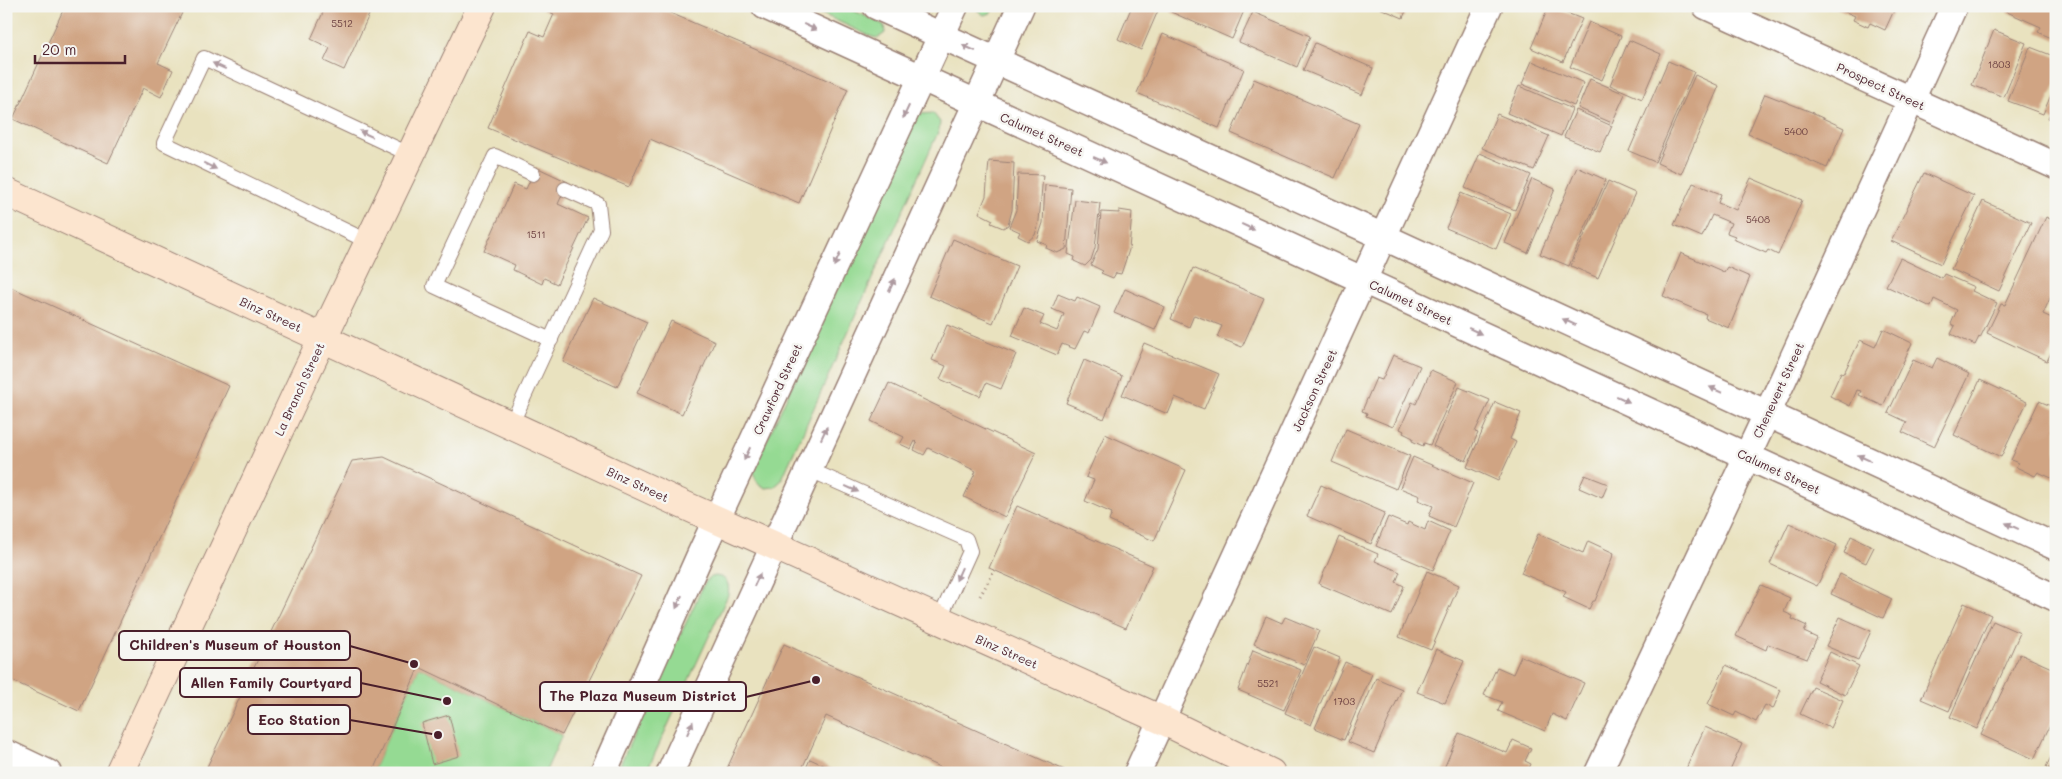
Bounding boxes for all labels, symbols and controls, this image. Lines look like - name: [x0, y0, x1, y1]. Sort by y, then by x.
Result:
- house number: 5512: [331, 16, 353, 30]
- one-way arrow: [802, 22, 817, 31]
- scale bar: [35, 32, 125, 64]
- text: 20 m: [42, 39, 76, 59]
- one-way arrow: [962, 44, 976, 52]
- house number: 1803: [1988, 57, 2010, 71]
- street label: Prospect Street: [1834, 59, 1928, 113]
- one-way arrow: [212, 61, 226, 69]
- one-way arrow: [902, 105, 910, 119]
- street label: Calumet Street: [998, 108, 1086, 160]
- house number: 5400: [1784, 124, 1808, 138]
- one-way arrow: [359, 130, 374, 139]
- one-way arrow: [1093, 156, 1107, 164]
- one-way arrow: [203, 162, 217, 170]
- house number: 5408: [1746, 212, 1770, 226]
- one-way arrow: [1241, 224, 1255, 232]
- house number: 1511: [526, 227, 546, 241]
- one-way arrow: [833, 252, 842, 267]
- street label: Calumet Street: [1367, 276, 1455, 328]
- one-way arrow: [889, 278, 897, 292]
- street label: Binz Street: [237, 293, 305, 335]
- one-way arrow: [1562, 318, 1576, 326]
- one-way arrow: [1468, 328, 1482, 336]
- street label: La Branch Street: [270, 340, 328, 438]
- street label: Chenevert Street: [1749, 340, 1807, 440]
- street label: Crawford Street: [749, 341, 805, 437]
- street label: Jackson Street: [1288, 346, 1340, 434]
- one-way arrow: [1709, 386, 1723, 394]
- one-way arrow: [1616, 395, 1630, 403]
- one-way arrow: [820, 425, 829, 440]
- street label: Calumet Street: [1735, 445, 1823, 497]
- one-way arrow: [742, 447, 751, 462]
- one-way arrow: [1857, 454, 1871, 462]
- street label: Binz Street: [604, 463, 672, 505]
- one-way arrow: [845, 485, 859, 493]
- one-way arrow: [2004, 522, 2019, 531]
- one-way arrow: [955, 567, 963, 581]
- one-way arrow: [753, 573, 761, 587]
- one-way arrow: [675, 595, 683, 609]
- street label: Binz Street: [973, 630, 1041, 672]
- callout: Children's Museum of Houston: [119, 631, 350, 660]
- text: Children's Museum of Houston: [129, 635, 341, 654]
- callout: Allen Family Courtyard: [180, 668, 361, 697]
- text: Allen Family Courtyard: [190, 673, 352, 692]
- house number: 5521: [1257, 676, 1279, 690]
- callout: The Plaza Museum District: [540, 682, 746, 711]
- text: The Plaza Museum District: [550, 686, 736, 705]
- house number: 1703: [1333, 694, 1355, 708]
- callout: Eco Station: [248, 705, 350, 734]
- text: Eco Station: [258, 710, 340, 729]
- one-way arrow: [686, 721, 694, 735]

